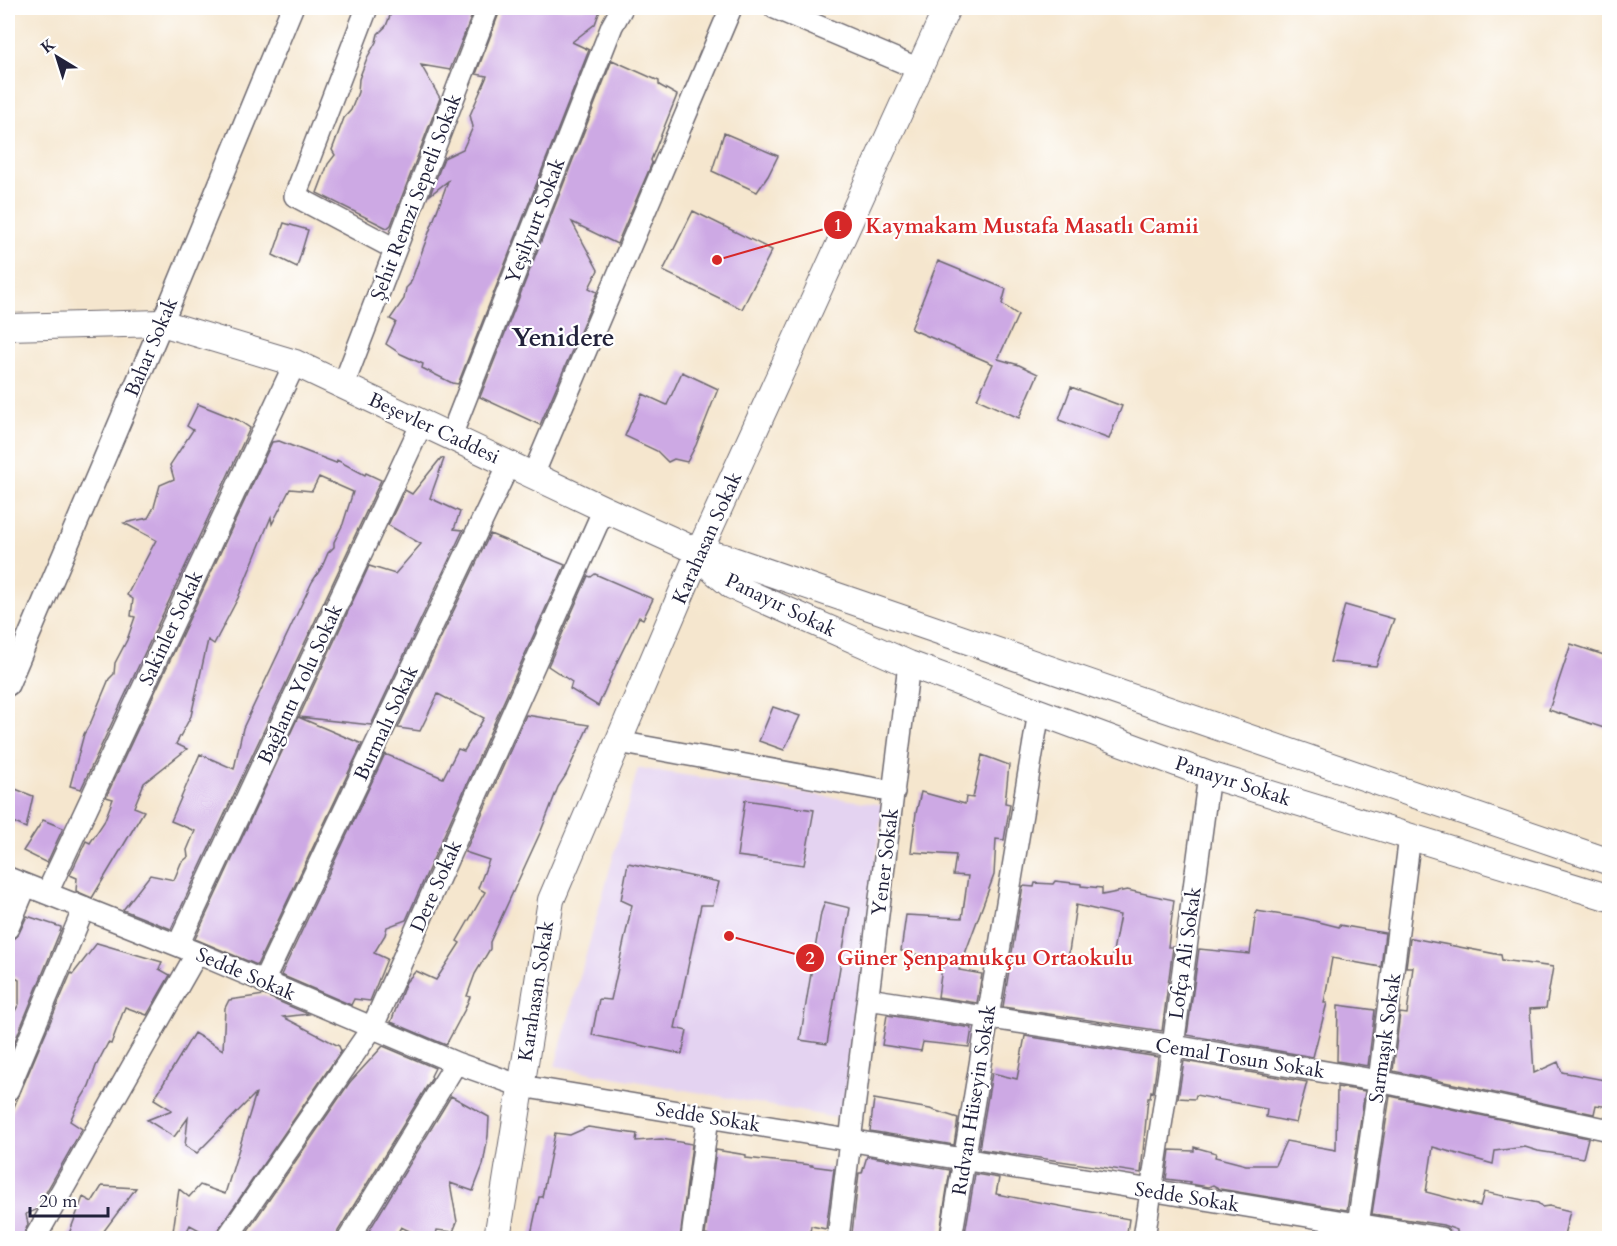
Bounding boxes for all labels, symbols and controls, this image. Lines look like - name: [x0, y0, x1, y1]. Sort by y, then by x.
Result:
- north arrow: [27, 27, 87, 87]
- text: K: [36, 33, 60, 59]
- street label: Şehit Remzi Sepetli Sokak: [364, 90, 468, 304]
- street label: Yeşilyurt Sokak: [499, 154, 572, 288]
- callout: Kaymakam Mustafa Masatlı Camii: [823, 206, 1210, 245]
- text: Kaymakam Mustafa Masatlı Camii: [865, 212, 1199, 241]
- text: 1: [833, 213, 843, 238]
- street label: Bahar Sokak: [118, 293, 184, 401]
- district label: Yenidere: [511, 320, 615, 355]
- street label: Beşevler Caddesi: [364, 386, 504, 470]
- street label: Karahasan Sokak: [666, 467, 748, 608]
- street label: Sakinler Sokak: [133, 566, 210, 690]
- street label: Panayır Sokak: [721, 567, 841, 644]
- street label: Bağlantı Yolu Sokak: [251, 599, 349, 769]
- street label: Burmalı Sokak: [347, 661, 425, 785]
- street label: Panayır Sokak: [1172, 750, 1295, 813]
- street label: Yener Sokak: [865, 806, 905, 917]
- street label: Dere Sokak: [404, 835, 468, 936]
- street label: Lofça Ali Sokak: [1162, 885, 1208, 1021]
- street label: Karahasan Sokak: [512, 918, 560, 1063]
- callout: Güner Şenpamukçu Ortaokulu: [795, 938, 1146, 977]
- street label: Sedde Sokak: [192, 941, 300, 1007]
- text: Güner Şenpamukçu Ortaokulu: [837, 944, 1133, 973]
- text: 2: [805, 946, 815, 971]
- street label: Sarmaşık Sokak: [1363, 971, 1408, 1105]
- street label: Rıdvan Hüseyin Sokak: [946, 1002, 1002, 1197]
- street label: Cemal Tosun Sokak: [1153, 1031, 1327, 1085]
- street label: Sedde Sokak: [654, 1095, 763, 1139]
- street label: Sedde Sokak: [1133, 1175, 1242, 1219]
- scale bar: [30, 1180, 108, 1218]
- text: 20 m: [39, 1189, 78, 1214]

